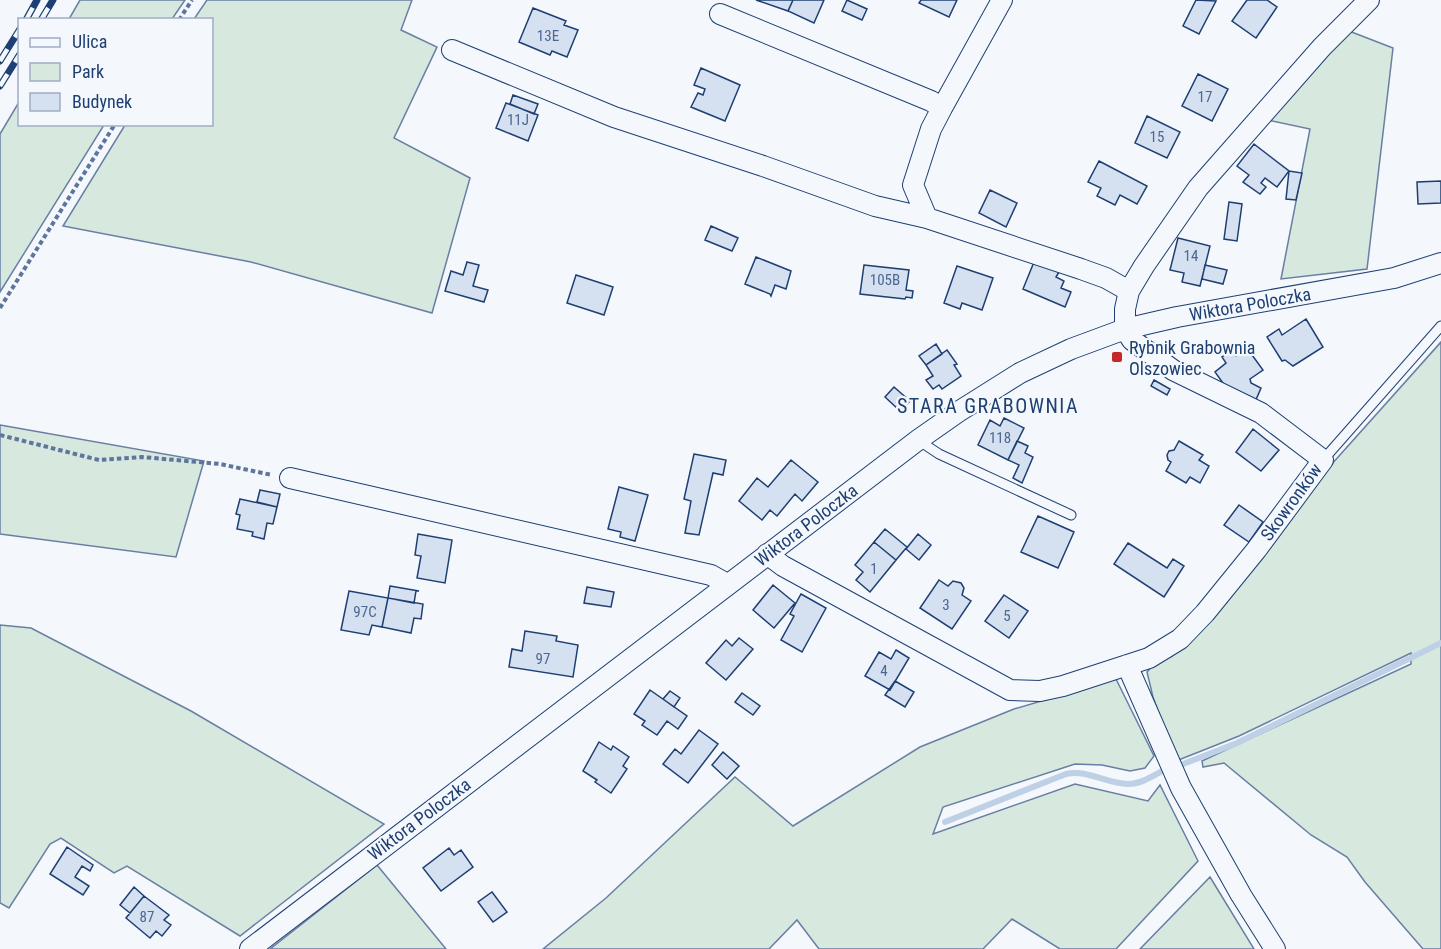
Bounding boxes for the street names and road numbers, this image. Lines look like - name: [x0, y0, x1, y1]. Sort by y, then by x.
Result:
- street label: Wiktora Poloczka: [1188, 283, 1312, 325]
- street label: Skowronków: [1256, 459, 1326, 545]
- street label: Wiktora Poloczka: [751, 480, 861, 570]
- street label: Wiktora Poloczka: [364, 774, 474, 864]

